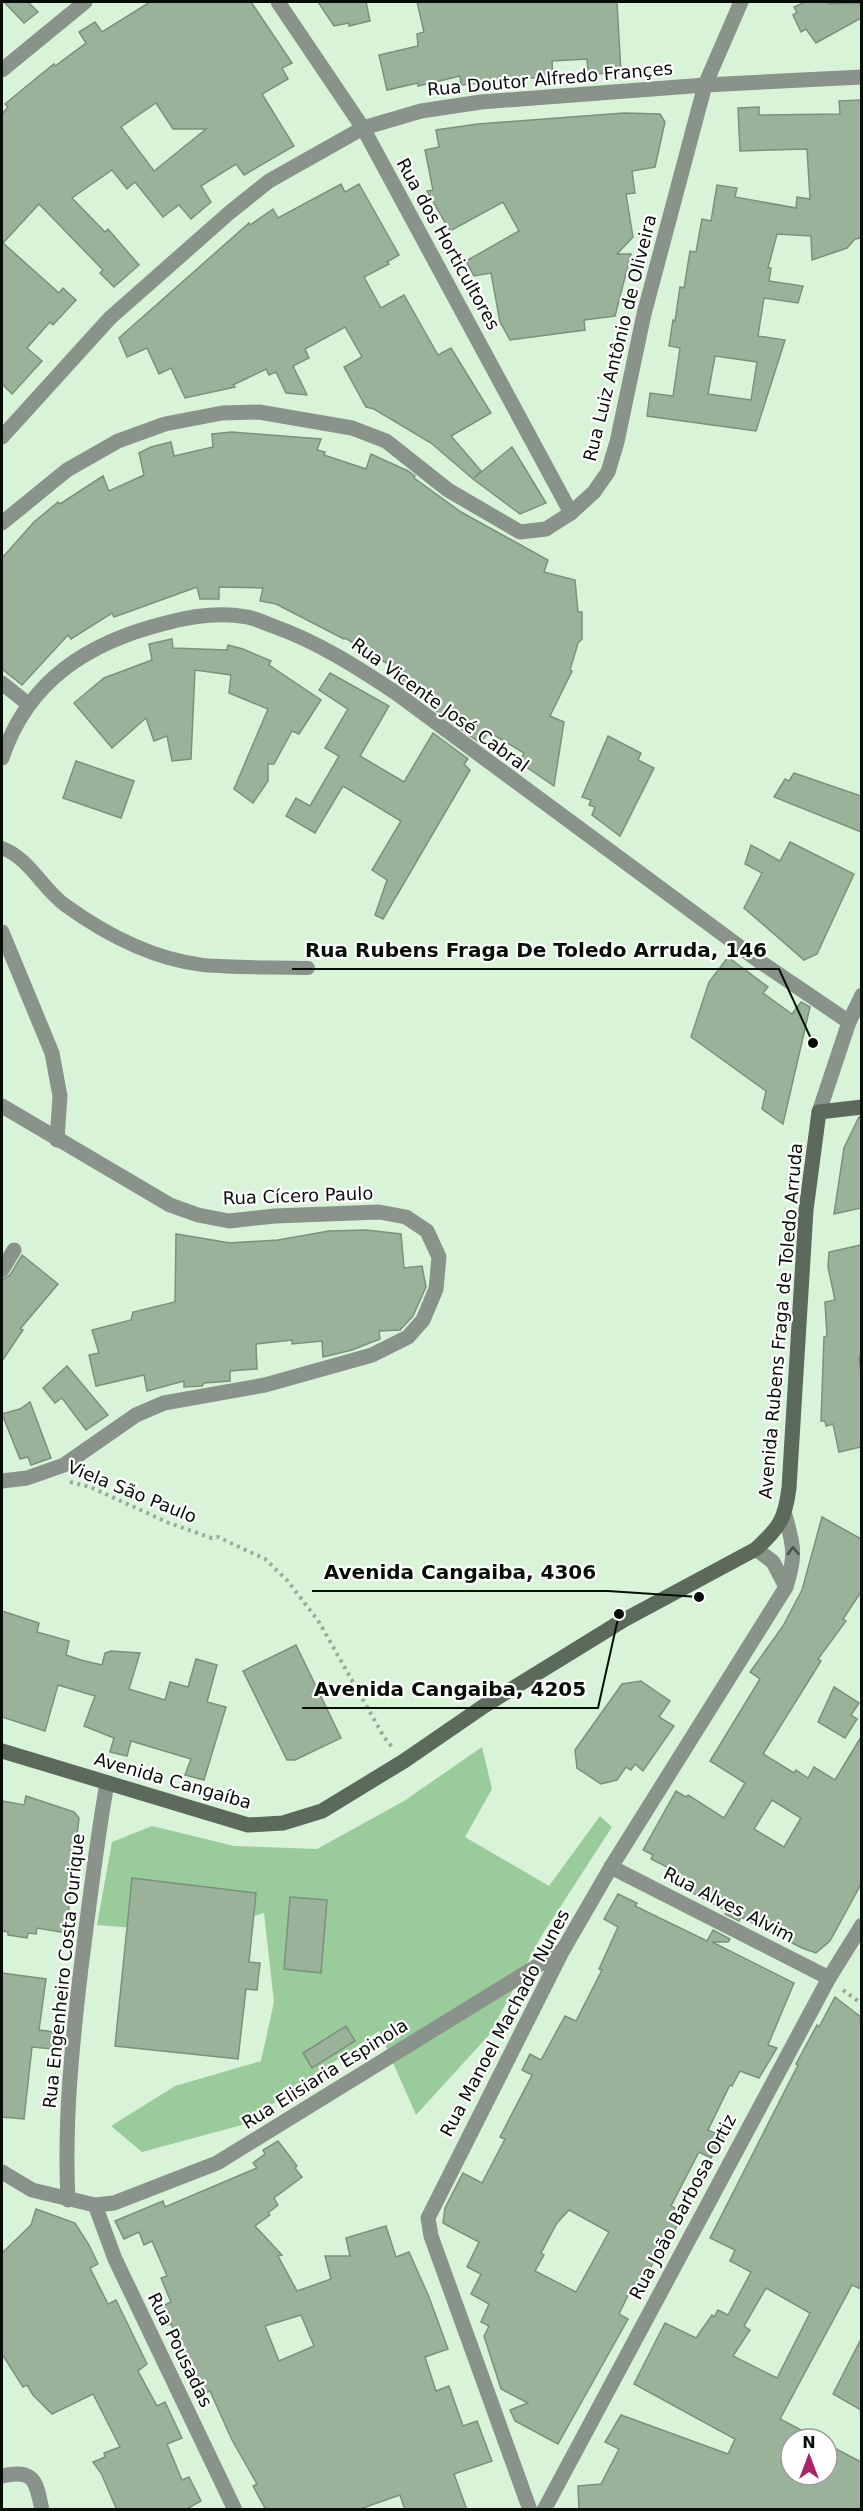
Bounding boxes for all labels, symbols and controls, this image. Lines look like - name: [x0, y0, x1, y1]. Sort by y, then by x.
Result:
- street label: Rua Doutor Alfredo Françes: [426, 57, 674, 100]
- street label: Rua dos Horticultores: [392, 154, 504, 333]
- street label: Rua Luiz Antônio de Oliveira: [579, 212, 660, 463]
- street label: Rua Vicente José Cabral: [348, 633, 533, 776]
- callout: Rua Rubens Fraga De Toledo Arruda, 146: [292, 931, 779, 969]
- text: Rua Rubens Fraga De Toledo Arruda, 146: [305, 938, 767, 962]
- street label: Avenida Rubens Fraga de Toledo Arruda: [754, 1142, 807, 1500]
- street label: Rua Cícero Paulo: [222, 1182, 374, 1209]
- street label: Viela São Paulo: [65, 1456, 200, 1527]
- one-way arrow: [787, 1547, 800, 1556]
- callout: Avenida Cangaiba, 4306: [312, 1553, 608, 1591]
- text: Avenida Cangaiba, 4306: [324, 1560, 596, 1584]
- callout: Avenida Cangaiba, 4205: [302, 1670, 598, 1708]
- text: Avenida Cangaiba, 4205: [314, 1677, 586, 1701]
- street label: Avenida Cangaíba: [92, 1748, 254, 1813]
- street label: Rua Engenheiro Costa Ourique: [39, 1832, 88, 2110]
- street label: Rua Alves Alvim: [660, 1862, 798, 1947]
- street label: Rua Manoel Machado Nunes: [436, 1906, 574, 2140]
- street label: Rua Elisiaria Espinola: [238, 2014, 411, 2133]
- street label: Rua João Barbosa Ortiz: [625, 2111, 740, 2303]
- street label: Rua Pousadas: [144, 2289, 217, 2410]
- north arrow: [779, 2427, 839, 2487]
- text: N: [802, 2433, 816, 2452]

